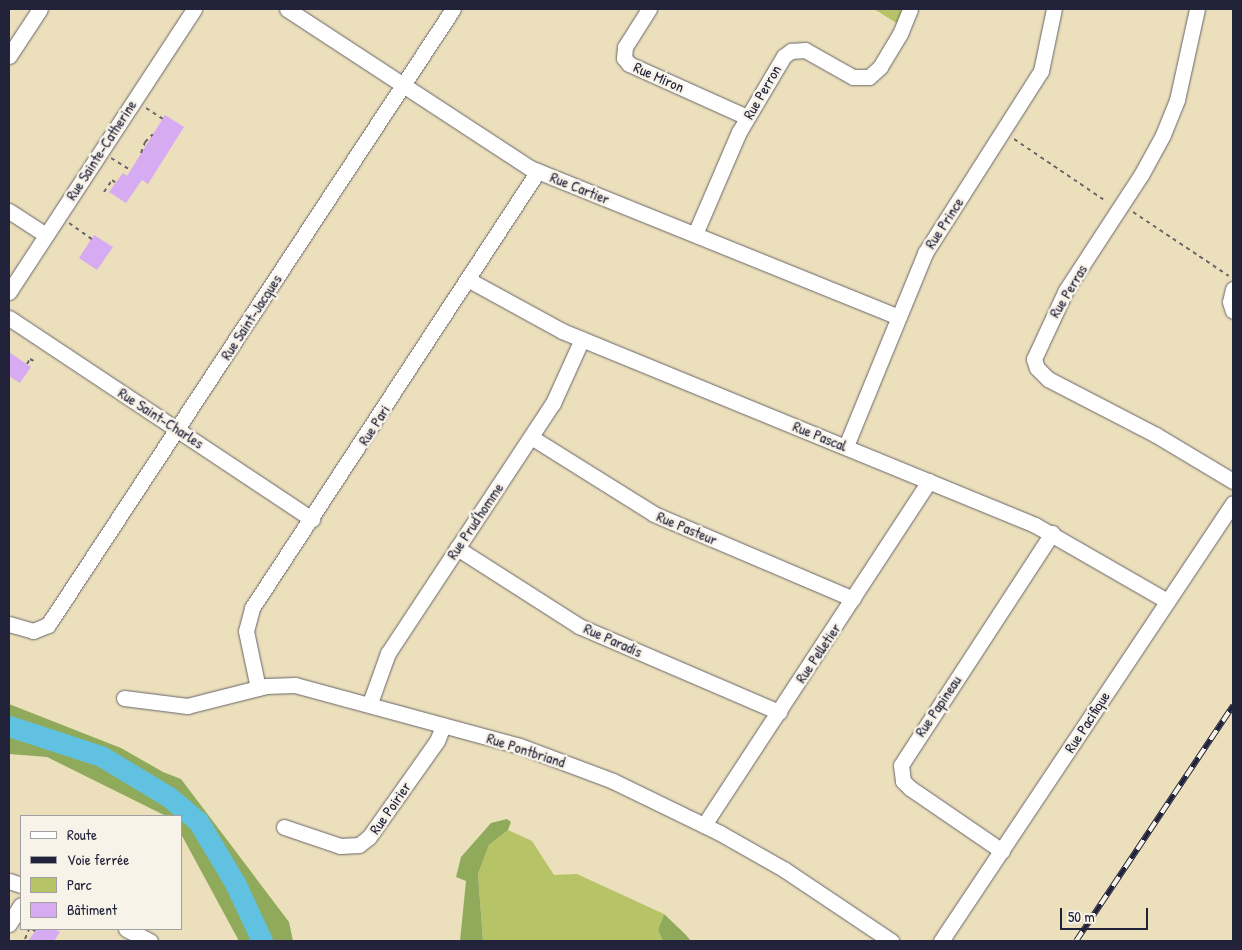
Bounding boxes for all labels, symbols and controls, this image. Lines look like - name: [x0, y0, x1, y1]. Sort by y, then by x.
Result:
- street label: Rue Miron: [631, 58, 687, 96]
- street label: Rue Perron: [739, 62, 785, 122]
- street label: Rue Sainte-Catherine: [62, 97, 140, 203]
- street label: Rue Cartier: [548, 168, 612, 208]
- street label: Rue Prince: [921, 194, 967, 252]
- street label: Rue Perras: [1045, 261, 1091, 321]
- street label: Rue Saint-Jacques: [217, 271, 285, 363]
- street label: Rue Saint-Charles: [115, 384, 207, 452]
- street label: Rue Pari: [354, 401, 394, 449]
- street label: Rue Pascal: [790, 417, 850, 455]
- street label: Rue Prud'homme: [443, 479, 507, 563]
- street label: Rue Pasteur: [654, 507, 720, 549]
- street label: Rue Paradis: [581, 619, 645, 661]
- street label: Rue Pelletier: [791, 620, 845, 686]
- street label: Rue Papineau: [911, 672, 965, 740]
- street label: Rue Pacifique: [1061, 688, 1113, 756]
- street label: Rue Pontbriand: [485, 729, 567, 771]
- street label: Rue Poirier: [365, 778, 415, 838]
- legend: [20, 815, 182, 930]
- text: Route: [67, 824, 97, 845]
- text: Voie ferrée: [67, 849, 129, 870]
- text: Parc: [67, 874, 92, 895]
- scale bar: [1062, 898, 1150, 930]
- text: Bâtiment: [67, 899, 117, 920]
- text: 50 m: [1068, 906, 1095, 927]

